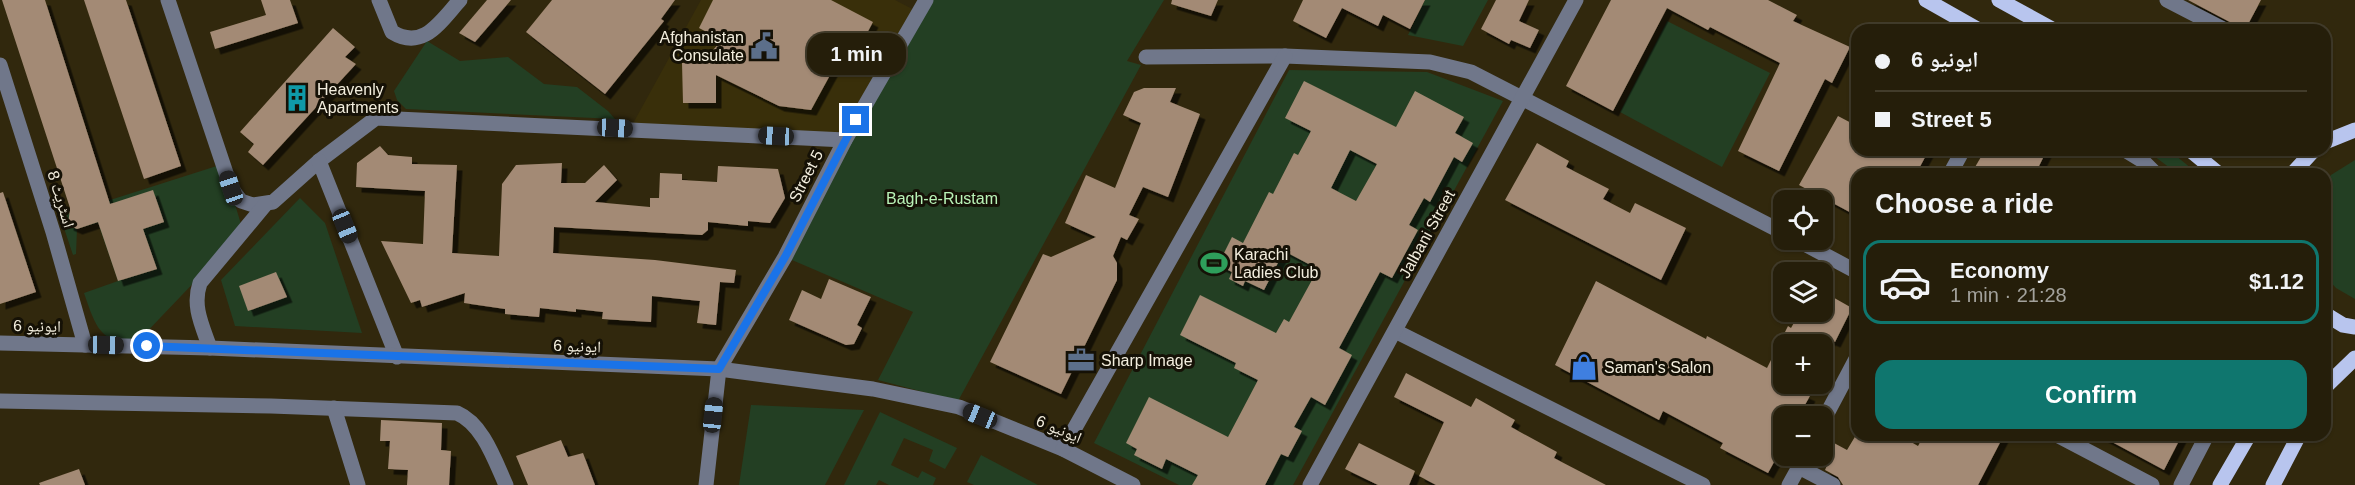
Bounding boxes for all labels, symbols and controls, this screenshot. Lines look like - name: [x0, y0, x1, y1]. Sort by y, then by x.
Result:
- place label: Afghanistan Consulate: [659, 29, 744, 64]
- public building icon: Afghanistan Consulate: [749, 31, 779, 61]
- callout: 1 min: [806, 33, 906, 75]
- text: 1 min: [830, 43, 883, 65]
- text: ایونیو 6: [1911, 47, 1979, 72]
- place label: Heavenly Apartments: [317, 81, 399, 116]
- building icon: Heavenly Apartments: [282, 83, 312, 113]
- route end: [842, 106, 869, 133]
- text: Street 5: [1911, 107, 1992, 132]
- car: [597, 118, 633, 138]
- car: [758, 126, 794, 146]
- street label: Street 5: [786, 147, 826, 205]
- car: [217, 168, 245, 208]
- street label: اسٹریٹ 8: [43, 169, 78, 230]
- street label: Jalbani Street: [1396, 187, 1458, 281]
- text: Choose a ride: [1875, 189, 2054, 219]
- park label: Bagh-e-Rustam: [886, 190, 998, 207]
- map controls: [1773, 190, 1833, 466]
- button: locate: [1773, 190, 1833, 250]
- car: [330, 206, 360, 246]
- place label: Karachi Ladies Club: [1234, 246, 1319, 281]
- sports icon: Karachi Ladies Club: [1199, 248, 1229, 278]
- icon: car: [1878, 255, 1932, 309]
- text: Economy: [1950, 258, 2049, 283]
- button: layers: [1773, 262, 1833, 322]
- text: $1.12: [2249, 269, 2304, 294]
- text: 1 min · 21:28: [1950, 284, 2067, 306]
- street label: ایونیو 6: [13, 317, 61, 336]
- route start: [133, 332, 160, 359]
- button: +: [1773, 334, 1833, 394]
- car: [88, 336, 124, 354]
- street label: ایونیو 6: [553, 337, 601, 356]
- office icon: Sharp Image: [1066, 345, 1096, 375]
- place label: Sharp Image: [1101, 352, 1193, 369]
- shop icon: Saman's Salon: [1569, 352, 1599, 382]
- place label: Saman's Salon: [1604, 359, 1711, 376]
- button: Confirm: [1875, 360, 2307, 429]
- car: [702, 396, 724, 434]
- car: [960, 401, 1000, 431]
- button: −: [1773, 406, 1833, 466]
- street label: ایونیو 6: [1033, 412, 1084, 447]

